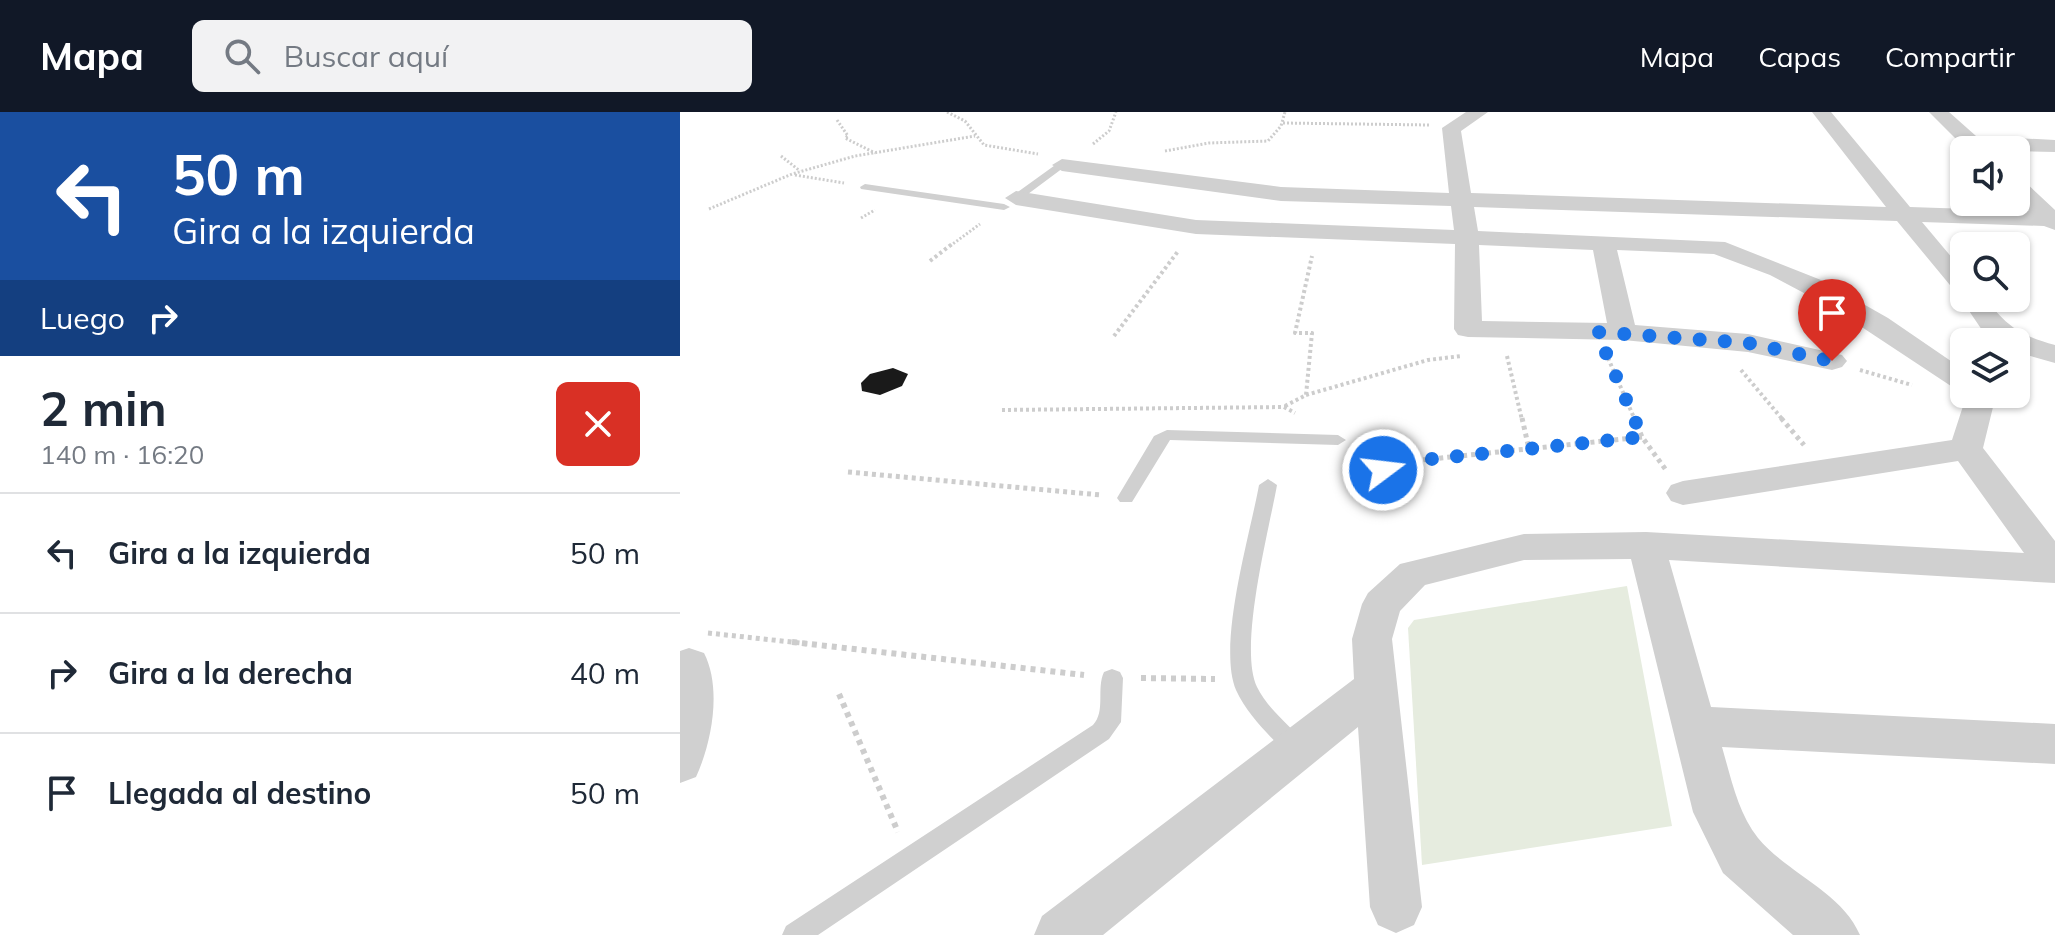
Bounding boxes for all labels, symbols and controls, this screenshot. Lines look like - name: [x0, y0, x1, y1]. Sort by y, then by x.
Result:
- search box: [192, 20, 752, 92]
- text: Mapa: [40, 32, 144, 80]
- icon: search: [220, 34, 264, 78]
- text: Buscar aquí: [284, 37, 448, 75]
- text: Mapa: [1640, 39, 1714, 74]
- text: Capas: [1758, 39, 1841, 74]
- text: Compartir: [1885, 39, 2015, 74]
- map controls: [1950, 136, 2030, 408]
- button: sound: [1950, 136, 2030, 216]
- text: 50 m: [172, 139, 305, 209]
- icon: left: [40, 144, 144, 248]
- text: Gira a la izquierda: [172, 208, 475, 253]
- button: search: [1950, 232, 2030, 312]
- pin: [1798, 279, 1866, 361]
- icon: arrive: [1810, 291, 1854, 335]
- icon: right: [141, 296, 185, 340]
- text: Luego: [40, 299, 125, 337]
- button: layers: [1950, 328, 2030, 408]
- text: 2 min: [40, 378, 167, 438]
- button: close: [556, 382, 640, 466]
- position arrow: [1341, 428, 1425, 512]
- text: 140 m · 16:20: [40, 438, 204, 471]
- icon: left: [40, 531, 84, 575]
- text: Gira a la izquierda: [108, 534, 371, 572]
- text: 50 m: [570, 534, 640, 572]
- icon: right: [40, 651, 84, 695]
- text: Gira a la derecha: [108, 654, 353, 692]
- text: 40 m: [570, 654, 640, 692]
- icon: arrive: [40, 771, 84, 815]
- text: Llegada al destino: [108, 774, 371, 812]
- text: 50 m: [570, 774, 640, 812]

